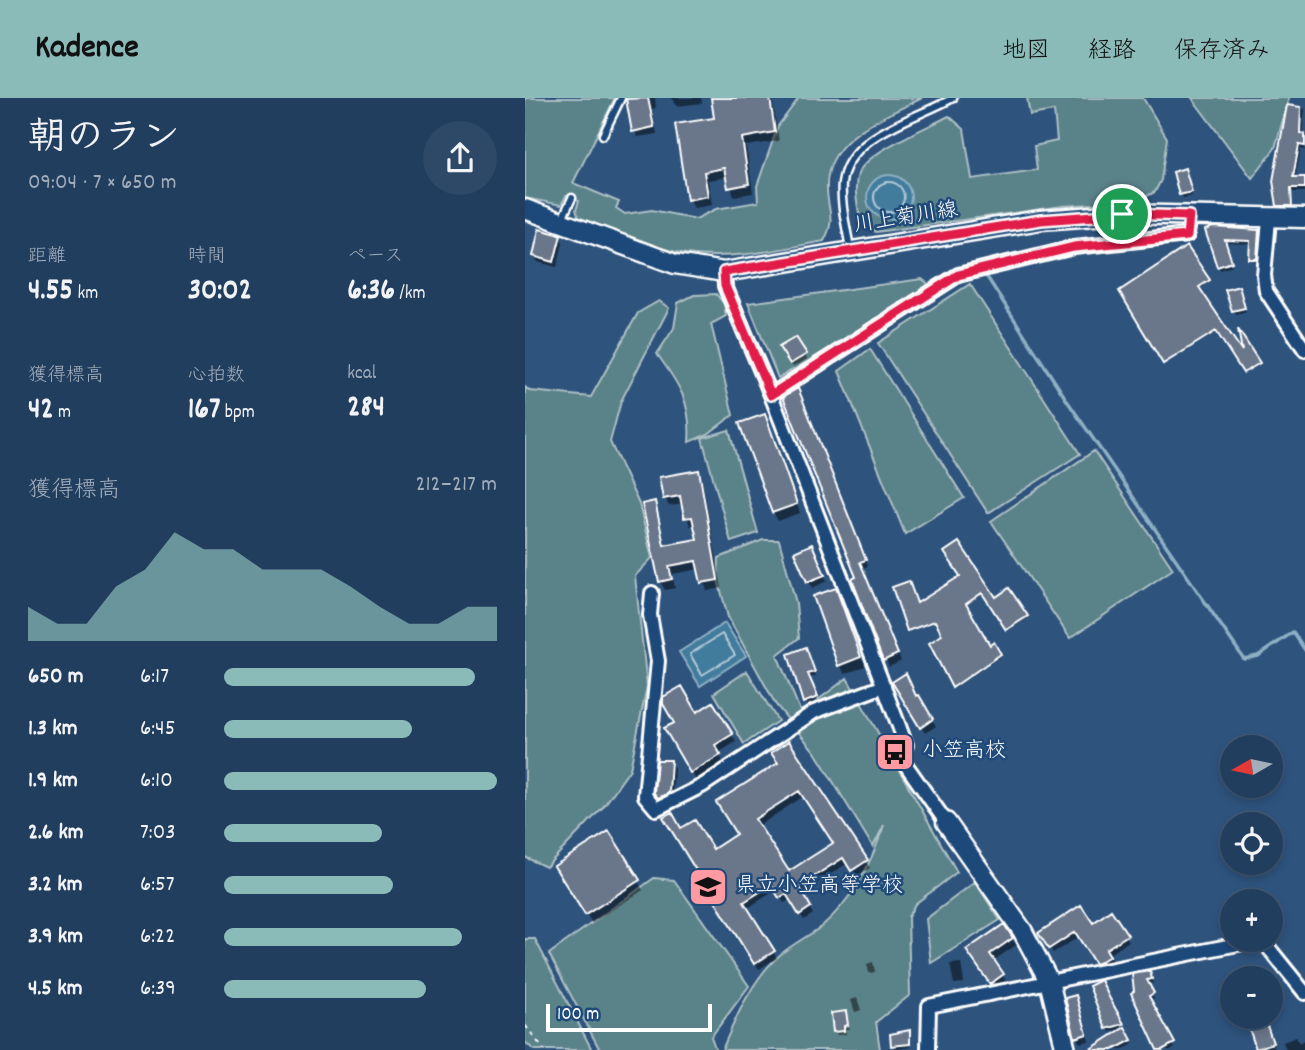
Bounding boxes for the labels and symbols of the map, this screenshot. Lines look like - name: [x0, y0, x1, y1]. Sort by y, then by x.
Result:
- pin: [1092, 184, 1152, 244]
- street label: 川上菊川線: [852, 196, 960, 242]
- bus stop icon: 小笠高校: [874, 731, 916, 773]
- north arrow: [1220, 735, 1283, 798]
- place label: 小笠高校: [922, 737, 1006, 767]
- school or university icon: 県立小笠高等学校: [687, 866, 729, 908]
- place label: 県立小笠高等学校: [735, 872, 903, 902]
- scale bar: [546, 1001, 712, 1033]

